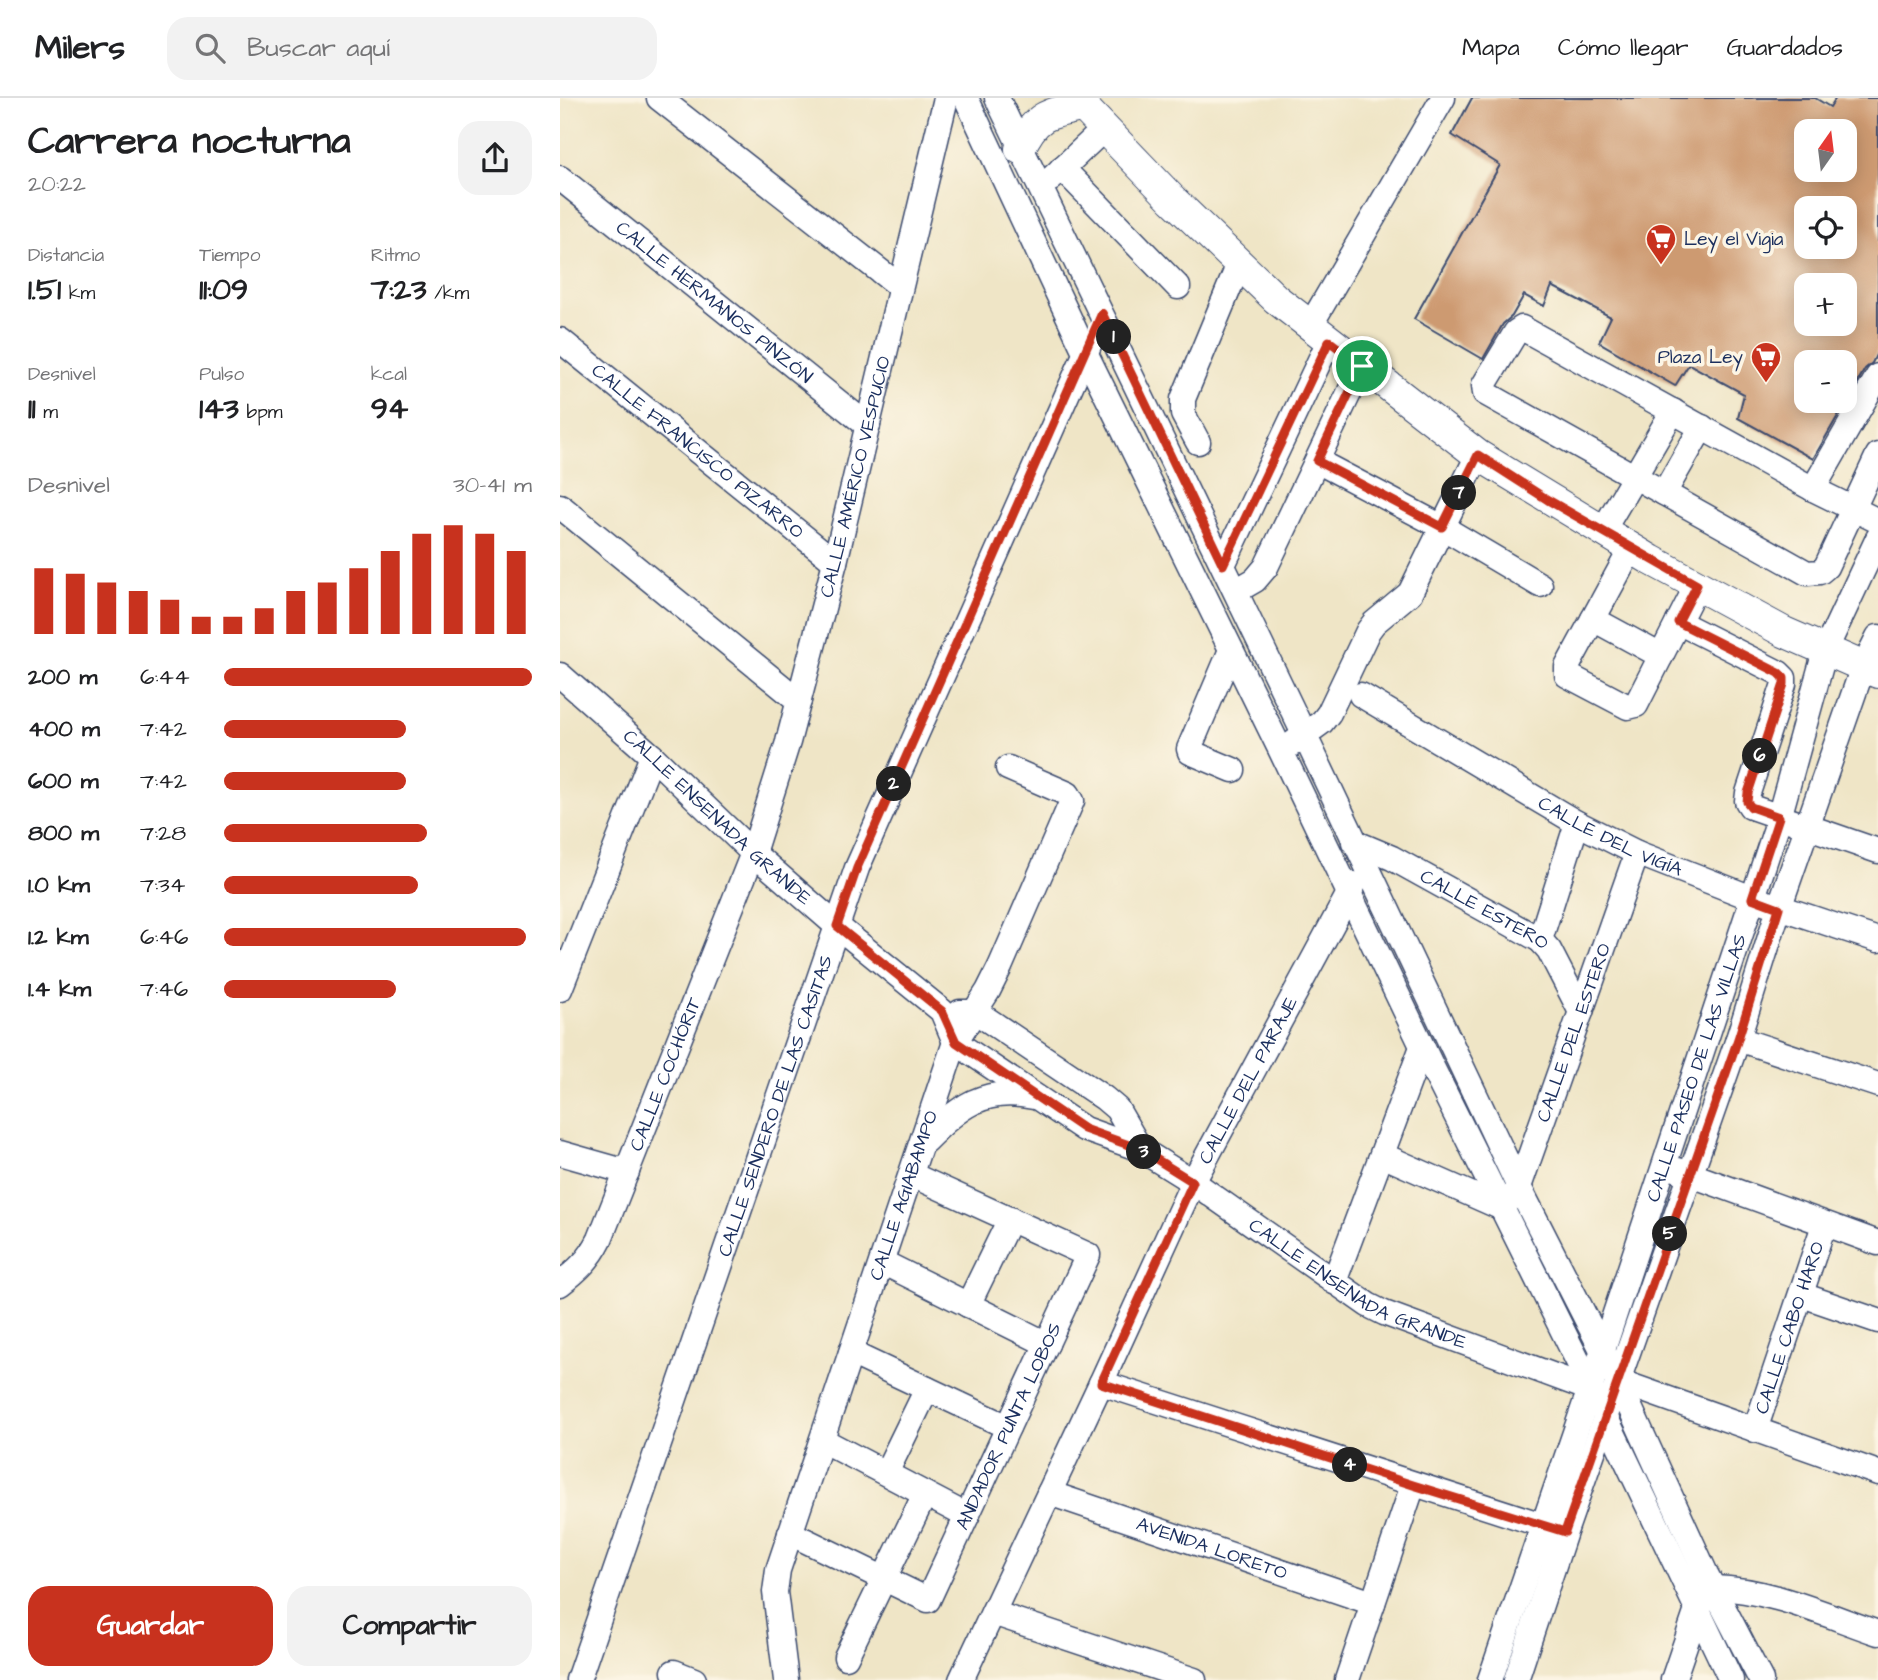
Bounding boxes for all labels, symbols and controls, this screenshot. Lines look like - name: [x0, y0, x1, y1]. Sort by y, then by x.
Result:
- search box: [167, 17, 657, 80]
- text: Milers: [35, 25, 125, 71]
- icon: search: [191, 29, 229, 67]
- text: Buscar aquí: [247, 30, 390, 66]
- text: Mapa: [1462, 31, 1520, 65]
- text: Cómo llegar: [1558, 31, 1688, 65]
- text: Guardados: [1726, 31, 1843, 65]
- text: Carrera nocturna: [28, 116, 351, 168]
- north arrow: [1794, 119, 1857, 182]
- map controls: [1794, 119, 1857, 413]
- button: share: [458, 121, 532, 195]
- text: 20:22: [28, 168, 86, 200]
- button: locate: [1794, 196, 1857, 259]
- street label: CALLE HERMANOS PINZÓN: [610, 215, 819, 390]
- supermarket icon: Ley el Vigia: [1644, 222, 1678, 266]
- place label: Ley el Vigia: [1684, 226, 1784, 254]
- text: Distancia: [28, 242, 104, 269]
- text: Tiempo: [199, 242, 260, 269]
- text: Ritmo: [371, 242, 420, 269]
- text: 1.51: [28, 269, 61, 311]
- text: 11:09: [199, 269, 248, 311]
- text: 7:23: [371, 269, 427, 311]
- button: +: [1794, 273, 1857, 336]
- text: km: [61, 280, 95, 307]
- text: /km: [427, 280, 469, 307]
- pin: 1: [1096, 320, 1132, 354]
- text: 1: [1112, 323, 1115, 350]
- pin: [1332, 336, 1392, 396]
- supermarket icon: Plaza Ley: [1749, 340, 1783, 384]
- place label: Plaza Ley: [1658, 344, 1744, 372]
- icon: arrive: [1343, 347, 1381, 385]
- button: −: [1794, 350, 1857, 413]
- street label: CALLE AMÉRICO VESPUCIO: [813, 353, 897, 600]
- street label: CALLE FRANCISCO PIZARRO: [586, 357, 810, 545]
- text: Desnivel: [28, 361, 96, 388]
- text: Pulso: [199, 361, 244, 388]
- text: kcal: [371, 361, 407, 388]
- text: 11: [28, 388, 36, 430]
- text: 143: [199, 388, 239, 430]
- text: 94: [371, 388, 408, 430]
- text: m: [36, 399, 58, 426]
- text: bpm: [239, 399, 283, 426]
- text: Desnivel: [28, 469, 110, 501]
- text: 30–41 m: [453, 469, 532, 501]
- pin: 7: [1441, 476, 1476, 510]
- text: 7: [1453, 479, 1464, 506]
- text: 200 m: [28, 661, 97, 693]
- text: 6:44: [140, 661, 190, 693]
- text: 400 m: [28, 713, 100, 745]
- text: 7:42: [140, 713, 187, 745]
- street label: CALLE ENSENADA GRANDE: [617, 723, 817, 911]
- pin: 6: [1742, 738, 1778, 774]
- text: 6: [1754, 742, 1765, 769]
- text: 600 m: [28, 765, 99, 797]
- text: 7:42: [140, 765, 187, 797]
- pin: 2: [876, 766, 912, 802]
- text: 2: [888, 770, 899, 797]
- street label: CALLE DEL VIGÍA: [1533, 789, 1687, 883]
- text: 800 m: [28, 817, 99, 849]
- text: 7:28: [140, 817, 186, 849]
- street label: CALLE ESTERO: [1415, 863, 1556, 955]
- text: 1.0 km: [28, 869, 90, 901]
- text: 7:34: [140, 869, 185, 901]
- text: 1.2 km: [28, 921, 89, 953]
- text: 6:46: [140, 921, 188, 953]
- street label: CALLE PASEO DE LAS VILLAS: [1639, 930, 1753, 1205]
- street label: CALLE DEL ESTERO: [1530, 939, 1618, 1126]
- street label: CALLE SENDERO DE LAS CASITAS: [711, 952, 840, 1260]
- text: 1.4 km: [28, 973, 91, 1005]
- text: 7:46: [140, 973, 188, 1005]
- street label: CALLE DEL PARAJE: [1192, 992, 1304, 1169]
- street label: CALLE COCHÓRIT: [623, 993, 708, 1155]
- street label: CALLE AGIABAMPO: [863, 1107, 945, 1284]
- pin: 3: [1126, 1134, 1162, 1170]
- text: 3: [1139, 1138, 1148, 1165]
- street label: CALLE ENSENADA GRANDE: [1243, 1212, 1470, 1356]
- pin: 5: [1652, 1216, 1688, 1252]
- text: 5: [1663, 1220, 1676, 1247]
- street label: CALLE CABO HARO: [1748, 1238, 1831, 1417]
- street label: ANDADOR PUNTA LOBOS: [949, 1318, 1068, 1534]
- pin: 4: [1332, 1448, 1368, 1482]
- text: 4: [1343, 1451, 1356, 1478]
- street label: AVENIDA LORETO: [1133, 1510, 1291, 1586]
- button: Guardar: [28, 1586, 273, 1666]
- button: Compartir: [287, 1586, 532, 1666]

